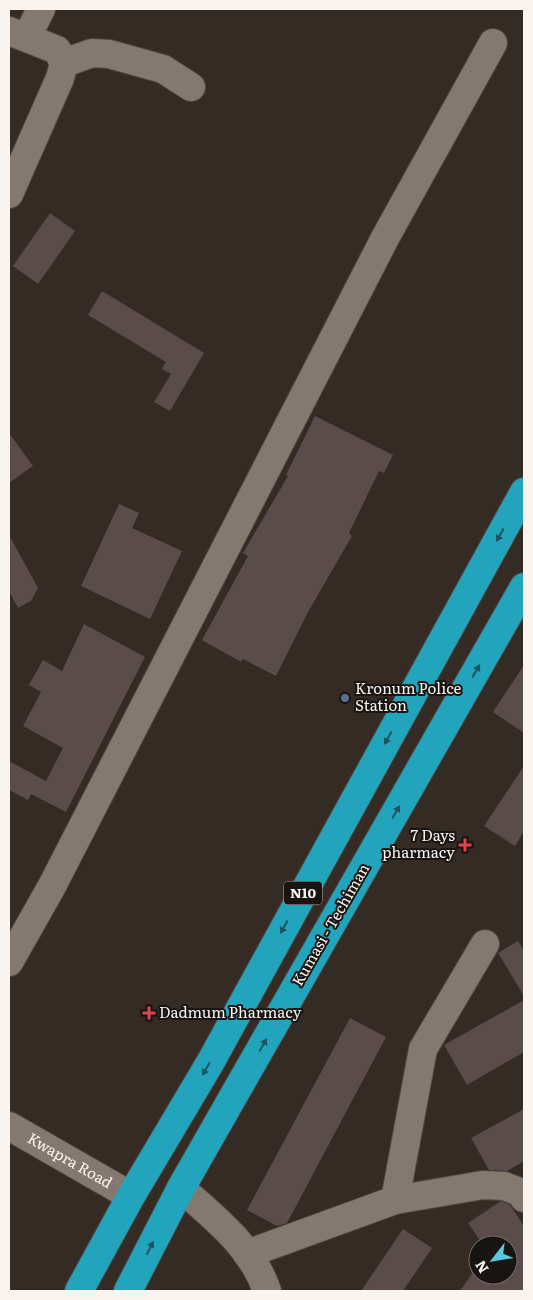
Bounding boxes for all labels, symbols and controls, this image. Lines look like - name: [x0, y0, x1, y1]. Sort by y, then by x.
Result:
- one-way arrow: [496, 528, 505, 541]
- one-way arrow: [472, 665, 481, 678]
- place label: Kronum Police Station: [355, 676, 462, 716]
- marker: Kronum Police Station: [339, 692, 351, 704]
- one-way arrow: [384, 731, 392, 746]
- one-way arrow: [391, 806, 400, 819]
- place label: 7 Days pharmacy: [382, 823, 455, 863]
- marker: 7 Days pharmacy: [459, 839, 471, 851]
- street label: Kumasi - Techiman: [285, 859, 374, 990]
- road number: N10: [284, 881, 322, 904]
- one-way arrow: [280, 920, 289, 933]
- place label: Dadmum Pharmacy: [159, 1000, 302, 1023]
- marker: Dadmum Pharmacy: [143, 1007, 155, 1019]
- one-way arrow: [259, 1037, 267, 1052]
- one-way arrow: [201, 1062, 210, 1075]
- street label: Kwapra Road: [24, 1126, 117, 1193]
- north arrow: [468, 1235, 518, 1285]
- one-way arrow: [146, 1241, 154, 1255]
- text: N: [469, 1257, 493, 1277]

